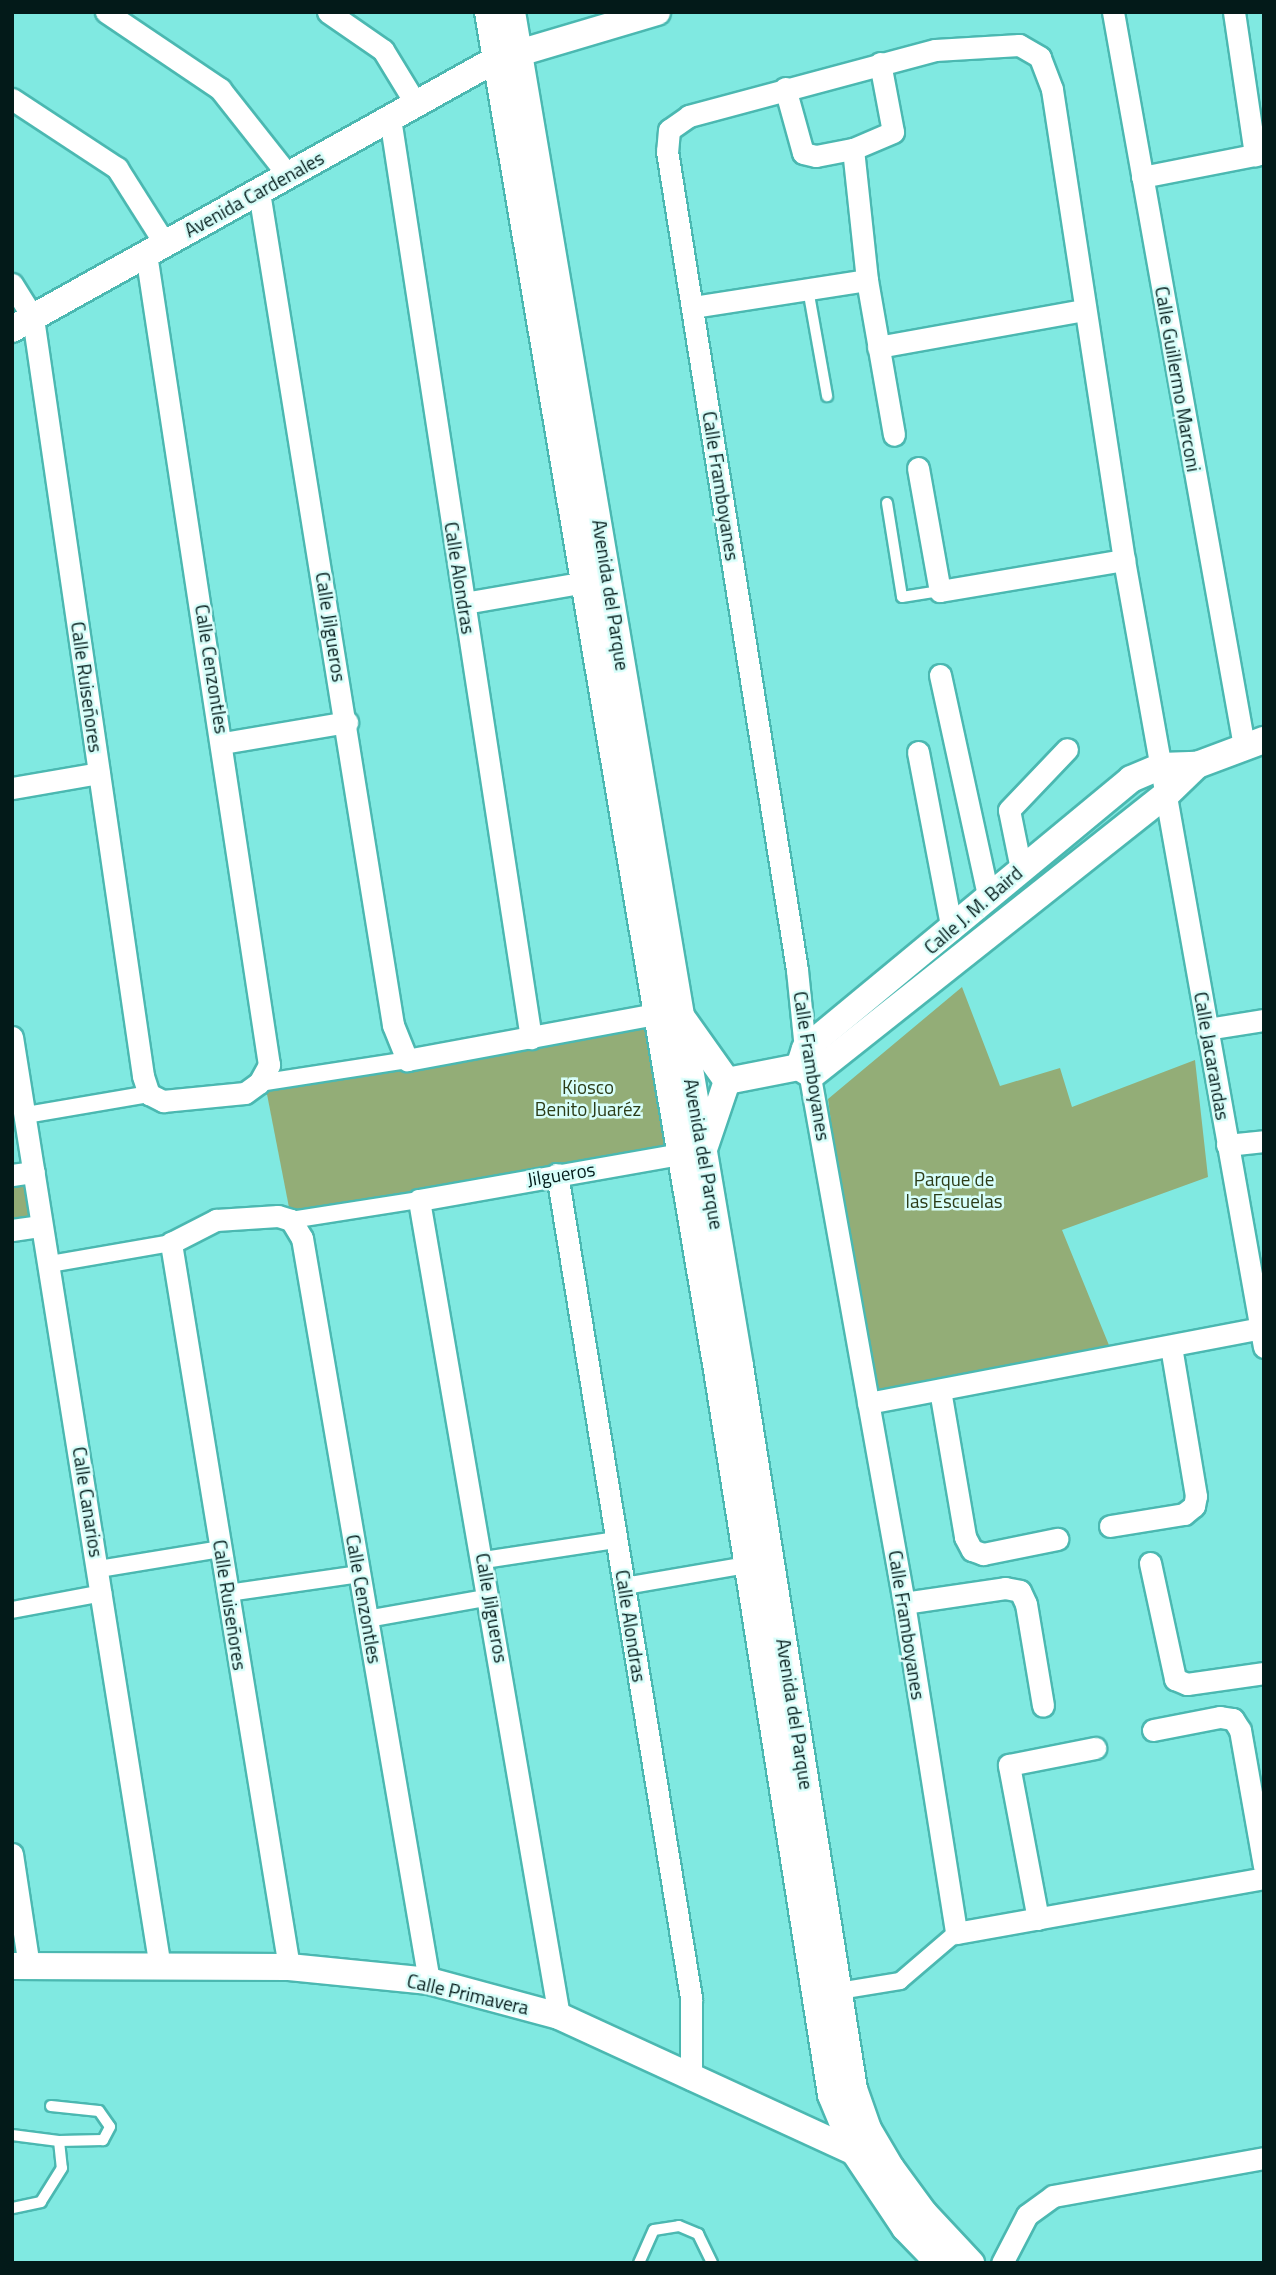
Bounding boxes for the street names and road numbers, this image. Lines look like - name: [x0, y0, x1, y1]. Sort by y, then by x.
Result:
- street label: Avenida Cardenales: [180, 146, 328, 242]
- street label: Calle Guillermo Marconi: [1150, 285, 1206, 473]
- street label: Calle Framboyanes: [698, 410, 744, 562]
- street label: Avenida del Parque: [588, 518, 634, 672]
- street label: Calle Alondras: [440, 520, 480, 636]
- street label: Calle Jilgueros: [311, 570, 351, 684]
- street label: Calle Cenzontles: [191, 603, 233, 735]
- street label: Calle Ruiseñores: [67, 620, 107, 754]
- street label: Calle J. M. Baird: [919, 861, 1027, 959]
- street label: Calle Framboyanes: [789, 990, 835, 1142]
- street label: Calle Jacarandas: [1189, 990, 1235, 1122]
- street label: Avenida del Parque: [680, 1077, 728, 1231]
- street label: Jilgueros: [525, 1157, 597, 1191]
- street label: Calle Canarios: [68, 1445, 108, 1559]
- street label: Calle Cenzontles: [341, 1533, 387, 1665]
- street label: Calle Ruiseñores: [208, 1538, 252, 1672]
- street label: Calle Framboyanes: [884, 1549, 930, 1701]
- street label: Calle Jilgueros: [471, 1551, 513, 1665]
- street label: Calle Alondras: [611, 1568, 651, 1684]
- street label: Avenida del Parque: [772, 1637, 818, 1791]
- street label: Calle Primavera: [405, 1969, 531, 2019]

